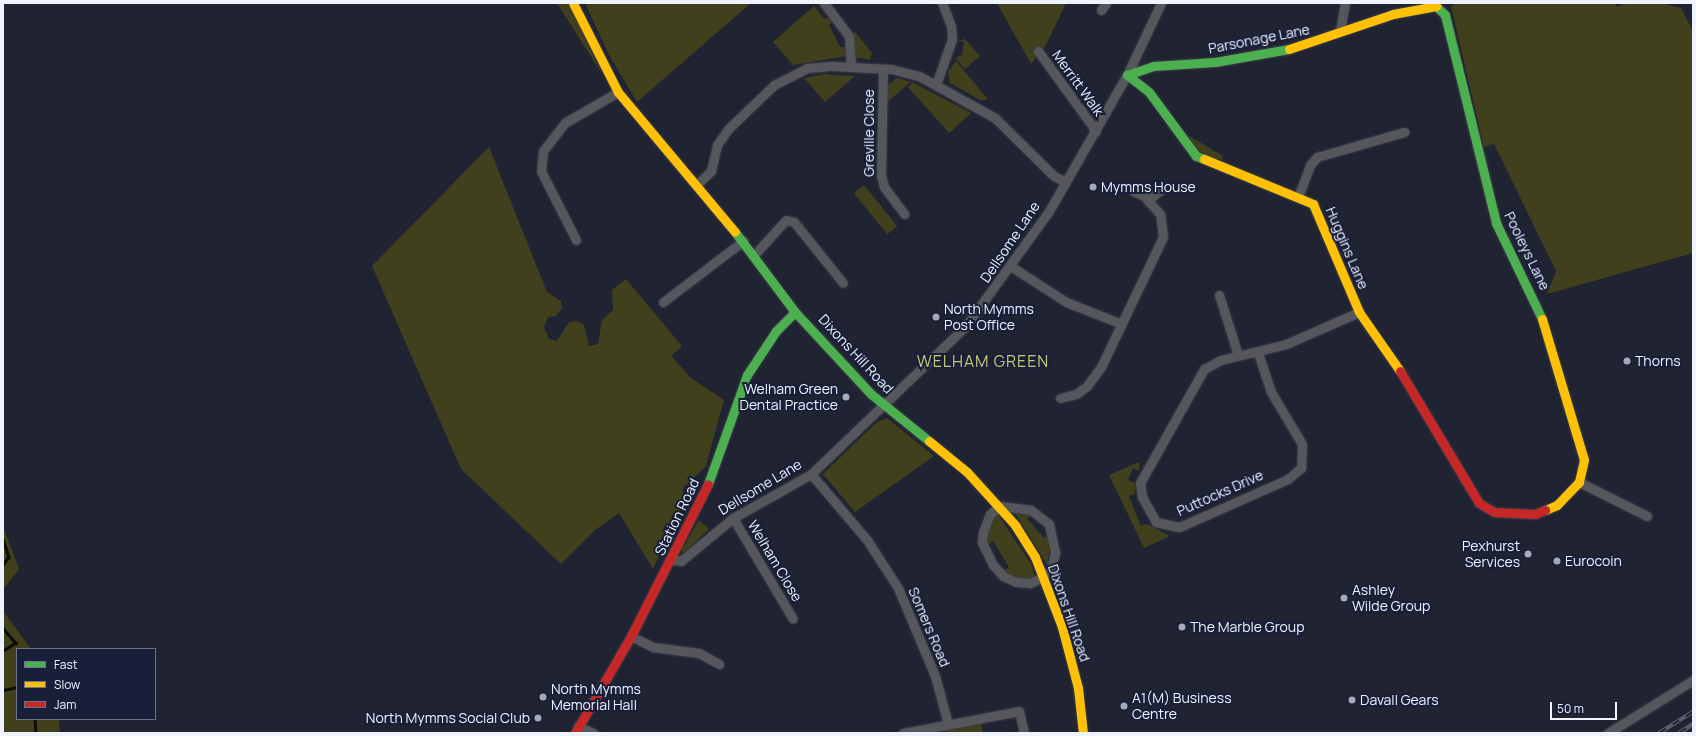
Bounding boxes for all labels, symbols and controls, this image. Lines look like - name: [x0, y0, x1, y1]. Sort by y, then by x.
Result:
- street label: Parsonage Lane: [1207, 21, 1311, 57]
- street label: Merritt Walk: [1049, 47, 1107, 119]
- street label: Greville Close: [861, 89, 877, 177]
- place label: Mymms House: [1101, 179, 1196, 195]
- marker: Mymms House: [1088, 182, 1098, 192]
- street label: Dellsome Lane: [977, 198, 1043, 286]
- street label: Huggins Lane: [1322, 204, 1372, 292]
- street label: Pooleys Lane: [1501, 209, 1553, 293]
- place label: North Mymms Post Office: [944, 301, 1034, 334]
- street label: Dixons Hill Road: [815, 311, 897, 397]
- marker: North Mymms Post Office: [931, 312, 941, 322]
- district label: WELHAM GREEN: [917, 351, 1049, 371]
- place label: Thorns: [1635, 353, 1681, 369]
- marker: Thorns: [1622, 356, 1632, 366]
- place label: Welham Green Dental Practice: [740, 381, 838, 414]
- marker: Welham Green Dental Practice: [841, 392, 851, 402]
- street label: Dellsome Lane: [715, 456, 805, 518]
- street label: Puttocks Drive: [1174, 466, 1266, 520]
- street label: Station Road: [651, 476, 703, 558]
- street label: Welham Close: [744, 517, 806, 605]
- place label: Pexhurst Services: [1462, 538, 1520, 570]
- marker: Pexhurst Services: [1523, 549, 1533, 559]
- place label: Eurocoin: [1565, 553, 1622, 569]
- marker: Eurocoin: [1552, 556, 1562, 566]
- street label: Dixons Hill Road: [1044, 562, 1094, 664]
- place label: Ashley Wilde Group: [1352, 582, 1430, 614]
- street label: Somers Road: [905, 585, 953, 669]
- marker: Ashley Wilde Group: [1339, 593, 1349, 603]
- place label: The Marble Group: [1190, 619, 1304, 635]
- marker: The Marble Group: [1177, 622, 1187, 632]
- legend: [16, 648, 156, 720]
- text: Fast: [54, 656, 78, 673]
- text: Slow: [54, 676, 80, 693]
- place label: North Mymms Memorial Hall: [551, 681, 641, 714]
- place label: A1(M) Business Centre: [1132, 690, 1231, 722]
- marker: North Mymms Memorial Hall: [538, 692, 548, 702]
- place label: Davall Gears: [1360, 692, 1439, 708]
- scale bar: [1552, 694, 1619, 720]
- marker: Davall Gears: [1347, 695, 1357, 705]
- text: Jam: [54, 696, 76, 713]
- text: 50 m: [1557, 700, 1584, 717]
- marker: A1(M) Business Centre: [1119, 701, 1129, 711]
- place label: North Mymms Social Club: [366, 710, 530, 726]
- marker: North Mymms Social Club: [533, 713, 543, 723]

